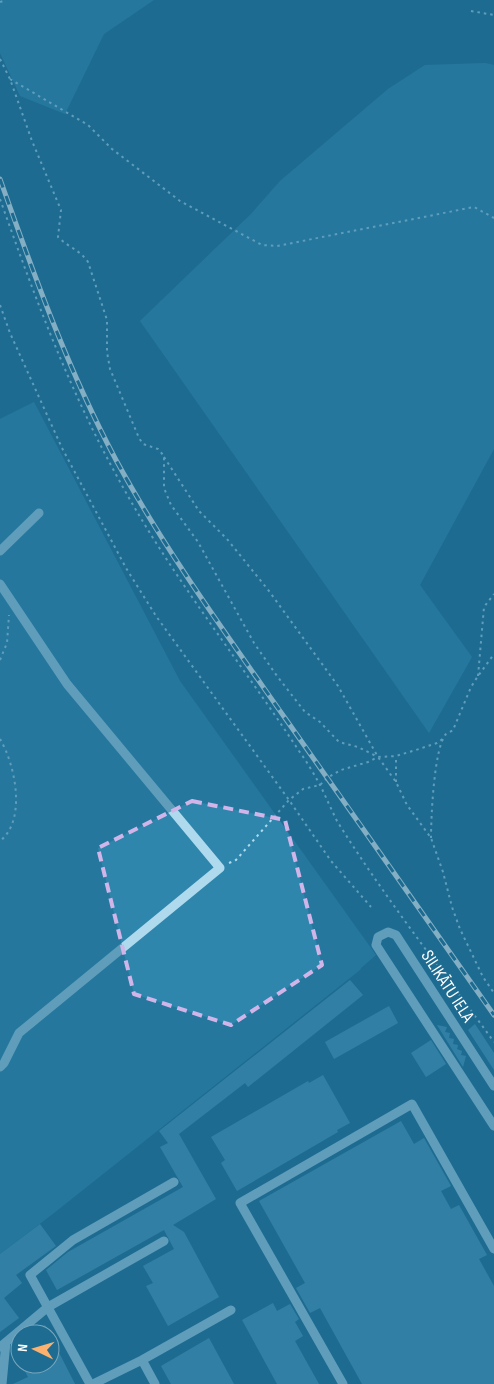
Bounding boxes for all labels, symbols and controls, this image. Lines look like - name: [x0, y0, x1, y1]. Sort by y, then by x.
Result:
- street label: SILIKĀTU IELA: [417, 946, 479, 1026]
- north arrow: [10, 1324, 60, 1374]
- text: N: [14, 1343, 31, 1352]

